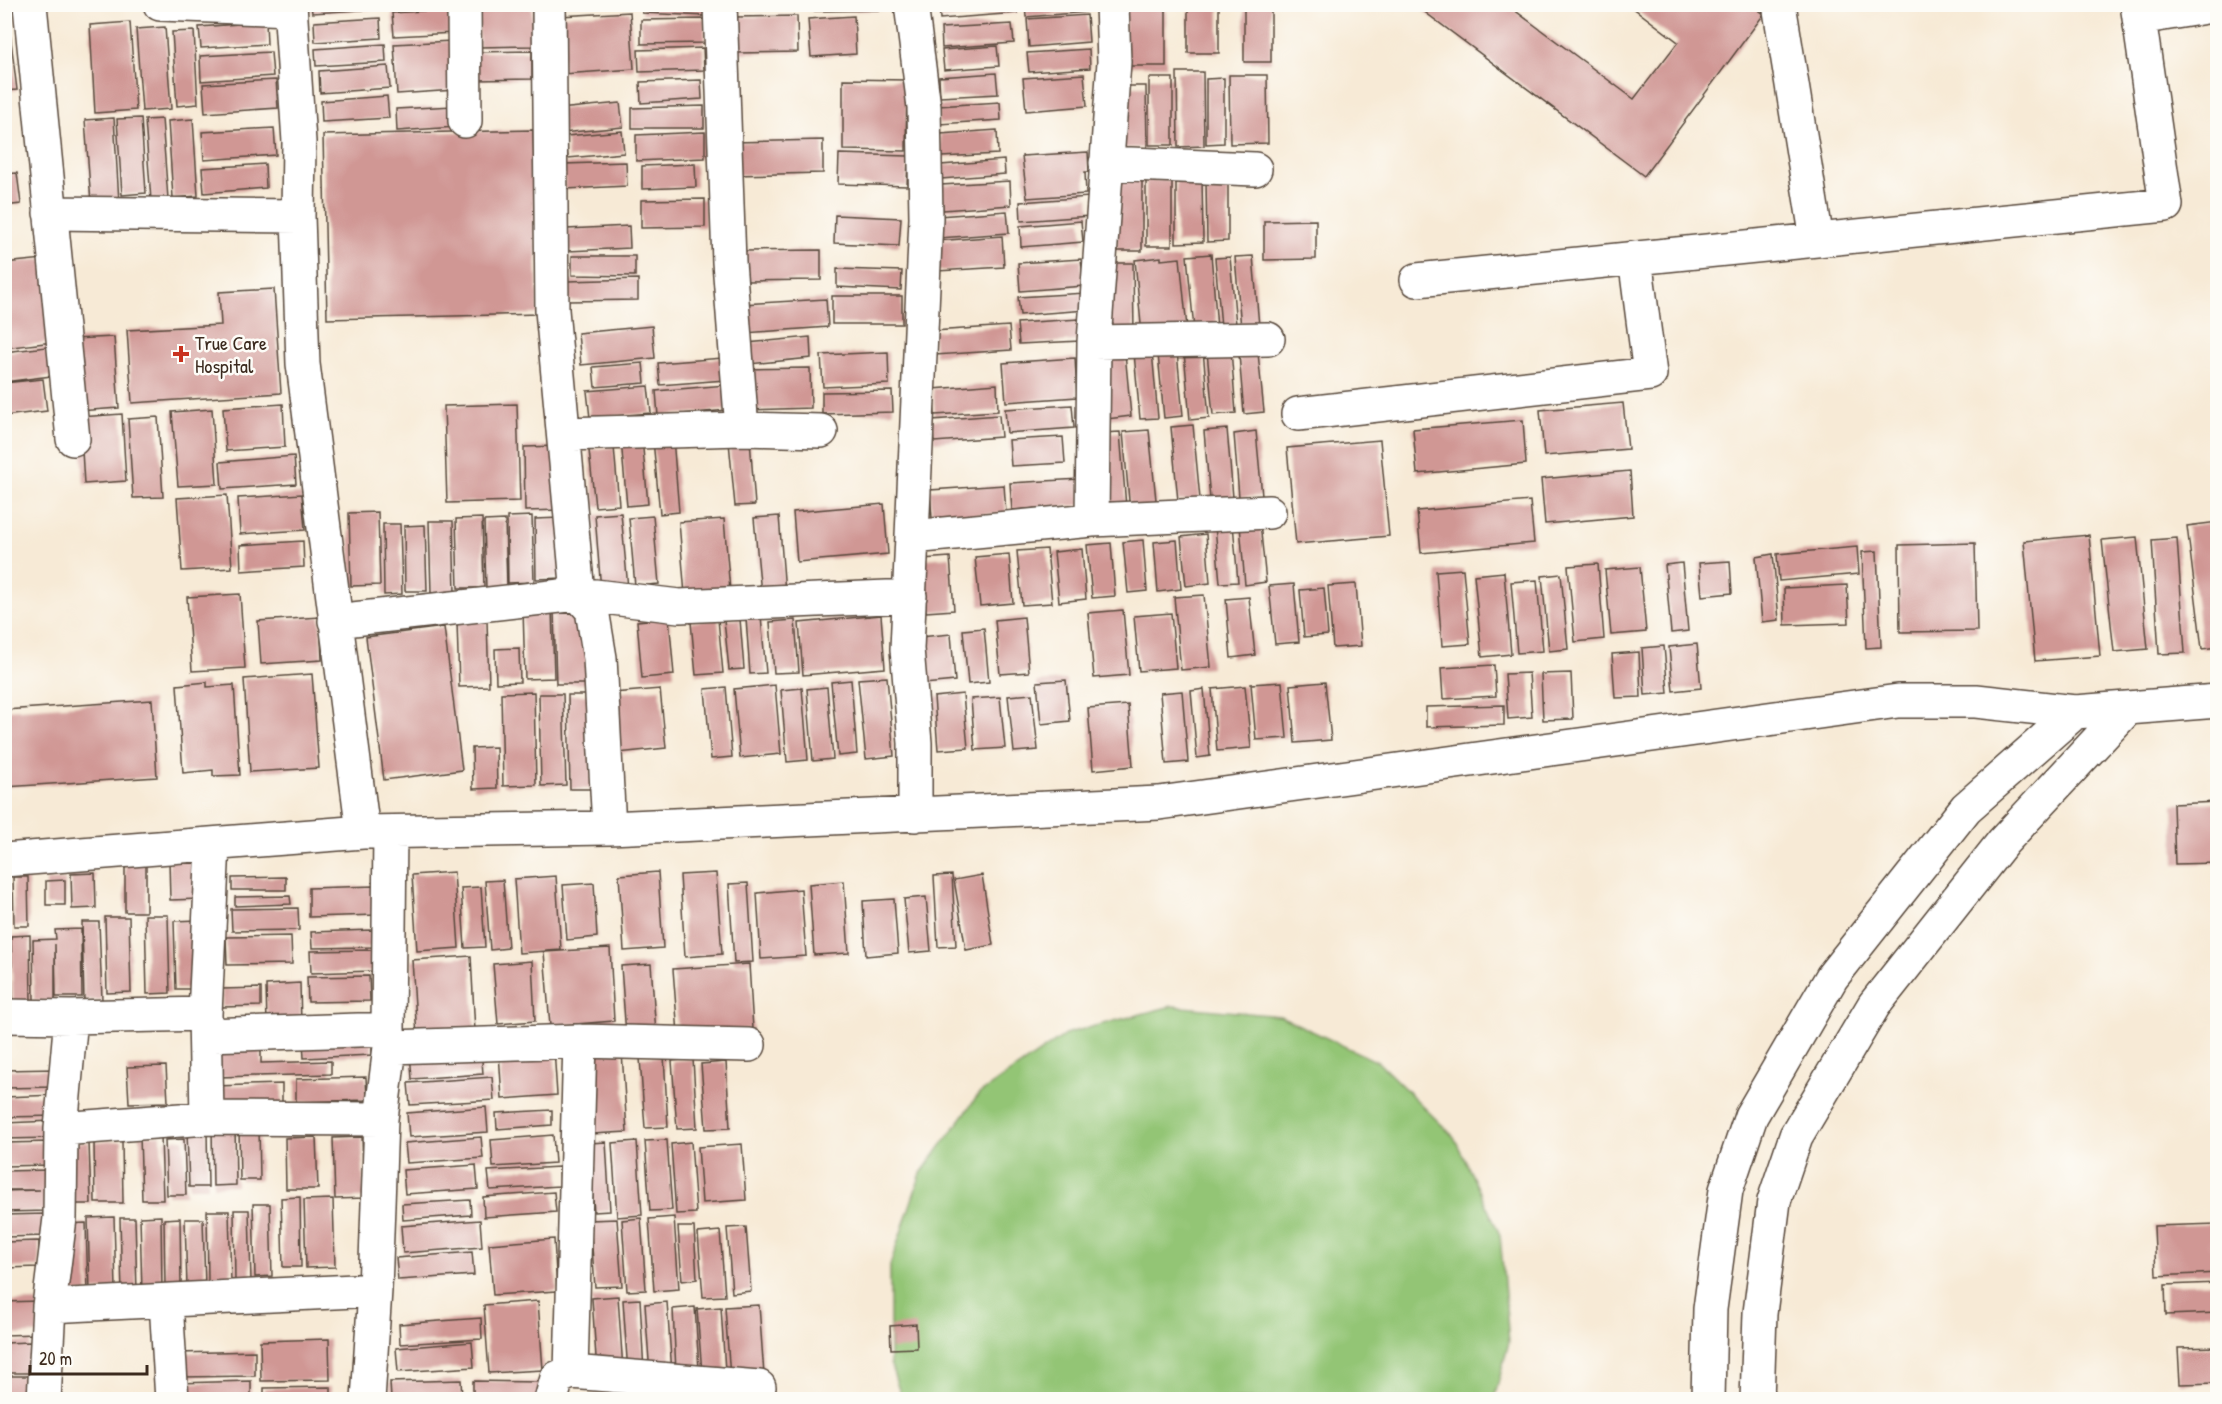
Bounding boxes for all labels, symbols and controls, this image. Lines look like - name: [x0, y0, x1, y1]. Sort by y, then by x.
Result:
- place label: True Care Hospital: [195, 329, 267, 379]
- marker: True Care Hospital: [172, 345, 190, 363]
- scale bar: [30, 1338, 147, 1376]
- text: 20 m: [39, 1346, 72, 1371]

